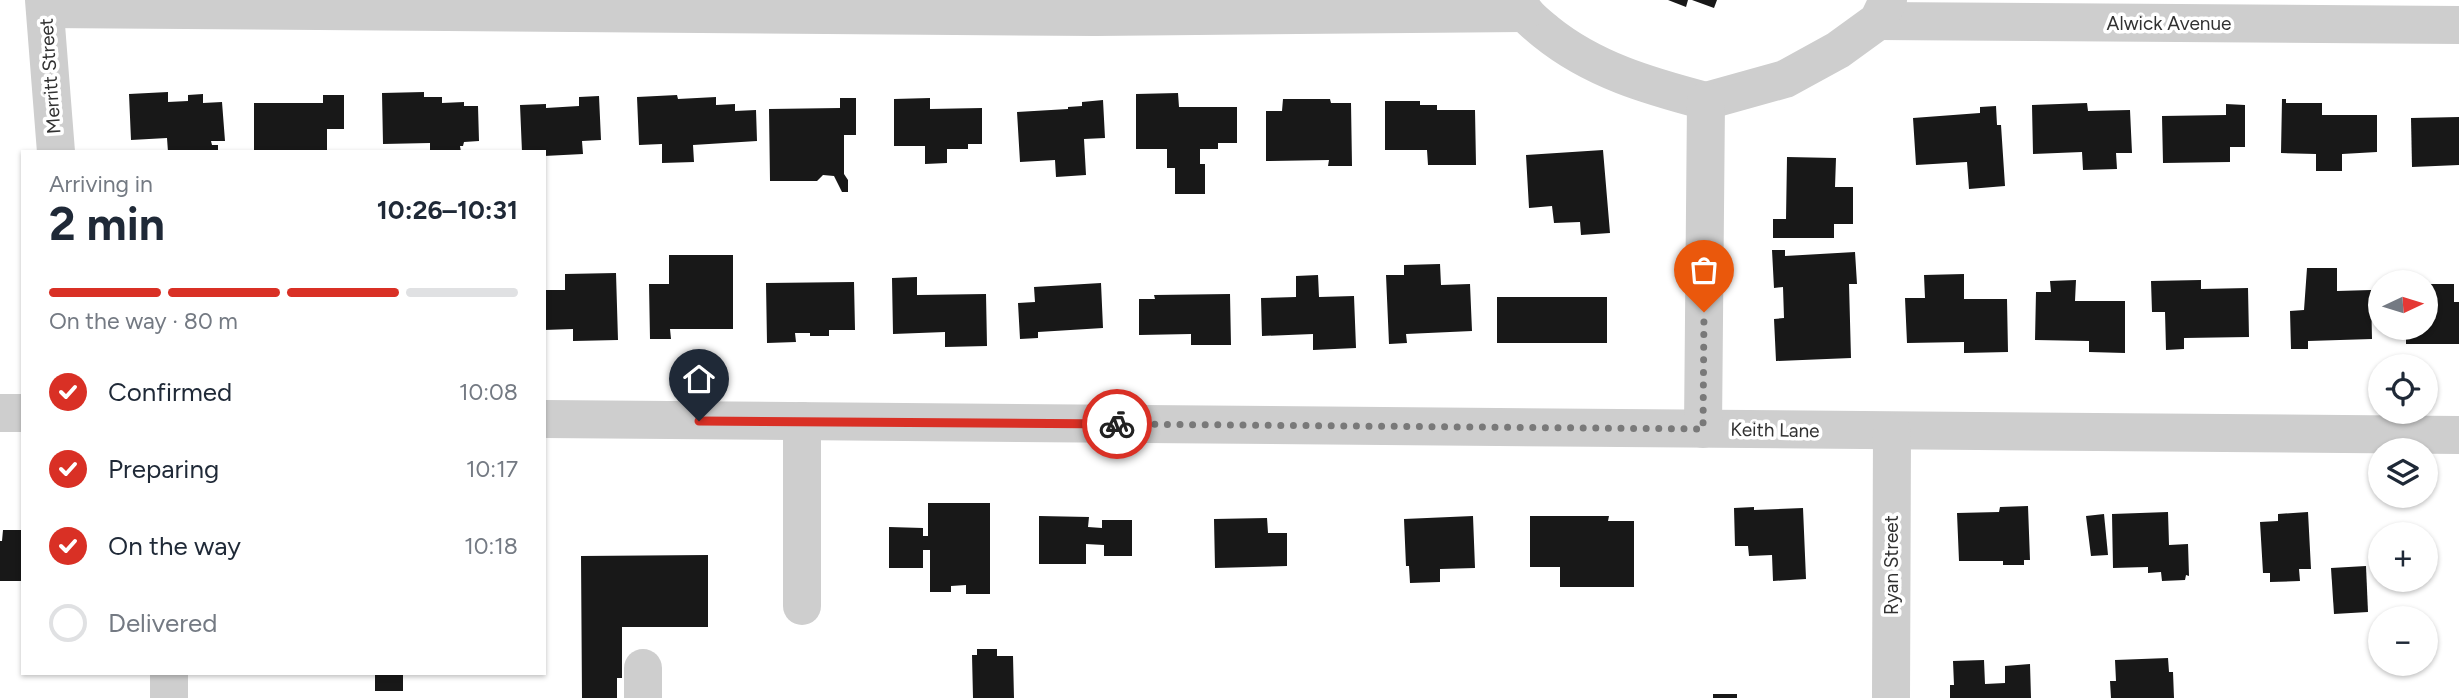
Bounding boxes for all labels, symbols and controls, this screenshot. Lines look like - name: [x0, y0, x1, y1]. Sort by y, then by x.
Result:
- street label: Alwick Avenue: [2107, 12, 2231, 35]
- street label: Merritt Street: [34, 17, 66, 135]
- text: Arriving in: [49, 170, 153, 198]
- text: 10:26–10:31: [377, 194, 518, 226]
- text: 2 min: [49, 196, 165, 252]
- pin: [1674, 240, 1734, 312]
- icon: bag: [1685, 251, 1723, 289]
- north arrow: [2368, 270, 2438, 340]
- map controls: [2368, 270, 2438, 676]
- text: On the way · 80 m: [49, 307, 238, 335]
- pin: [669, 349, 729, 421]
- button: locate: [2368, 354, 2438, 424]
- icon: home: [680, 360, 718, 398]
- icon: check: [49, 373, 87, 411]
- text: Confirmed: [108, 376, 232, 408]
- text: 10:08: [459, 378, 518, 406]
- courier: [1082, 389, 1152, 459]
- icon: bike: [1098, 405, 1136, 443]
- street label: Keith Lane: [1730, 418, 1820, 442]
- button: layers: [2368, 438, 2438, 508]
- icon: check: [49, 450, 87, 488]
- text: Preparing: [108, 453, 219, 485]
- text: 10:17: [466, 455, 518, 483]
- street label: Ryan Street: [1880, 515, 1903, 615]
- button: +: [2368, 522, 2438, 592]
- icon: check: [49, 527, 87, 565]
- text: On the way: [108, 530, 241, 562]
- text: 10:18: [464, 532, 518, 560]
- button: −: [2368, 606, 2438, 676]
- text: Delivered: [108, 607, 217, 639]

